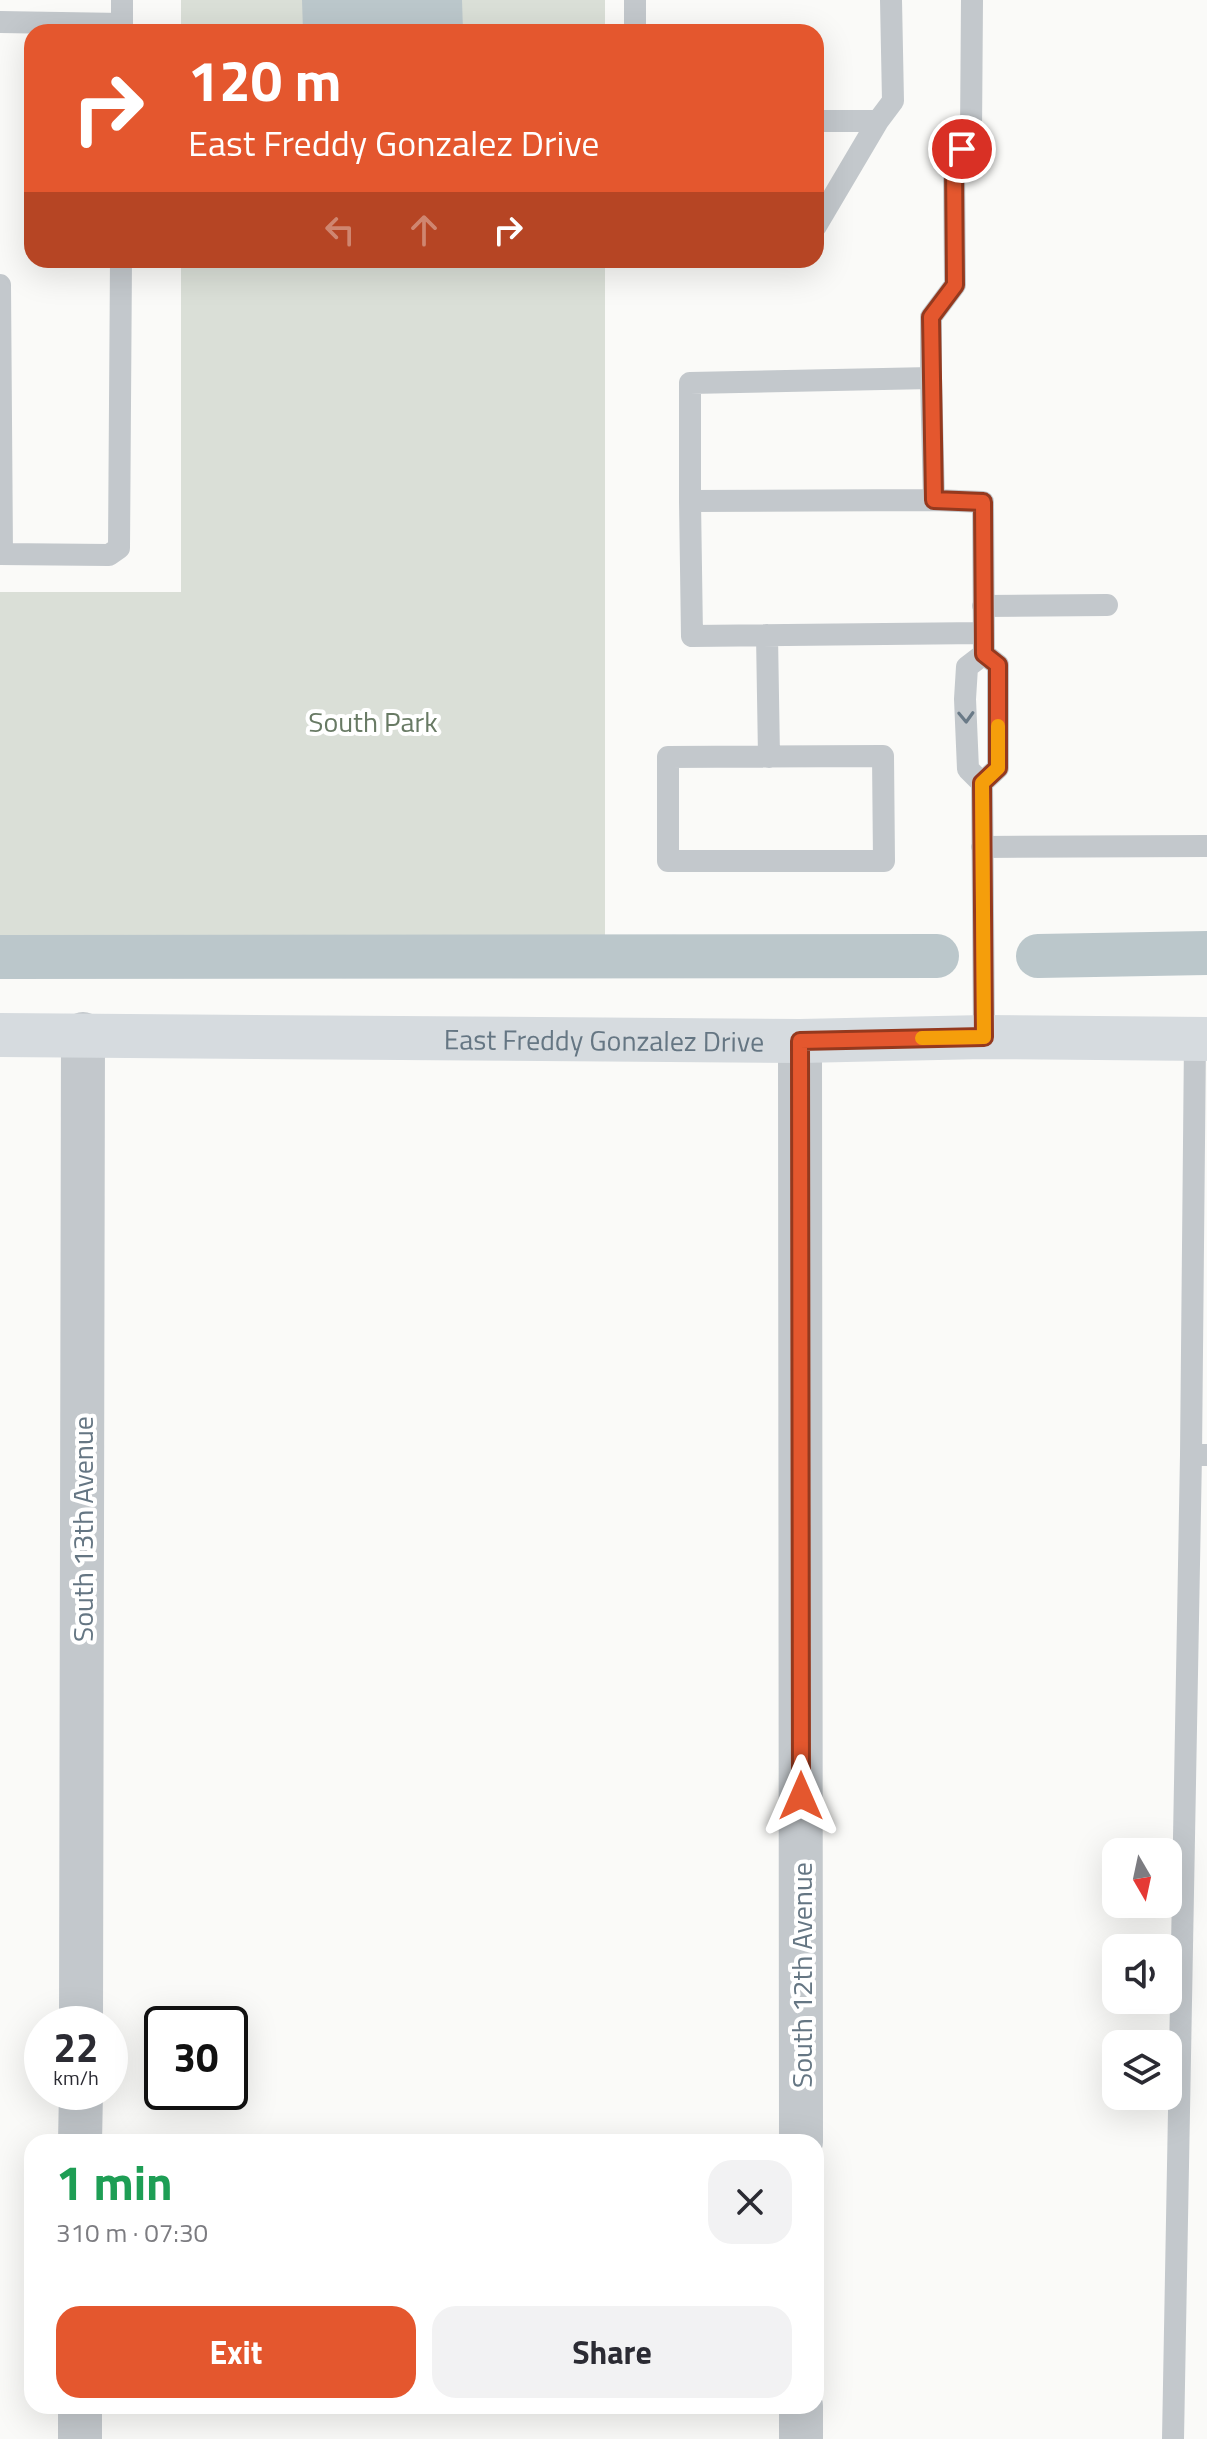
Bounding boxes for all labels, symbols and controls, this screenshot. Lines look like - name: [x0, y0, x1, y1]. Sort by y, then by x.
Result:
- text: 120 m: [188, 38, 341, 123]
- icon: right: [56, 56, 160, 160]
- text: East Freddy Gonzalez Drive: [188, 115, 600, 170]
- pin: [928, 115, 996, 183]
- icon: arrive: [940, 127, 984, 171]
- icon: left: [318, 208, 362, 252]
- icon: ahead: [402, 208, 446, 252]
- icon: right: [486, 208, 530, 252]
- park label: South Park: [308, 700, 438, 743]
- one-way arrow: [957, 711, 974, 724]
- street label: East Freddy Gonzalez Drive: [444, 1017, 764, 1062]
- street label: South 13th Avenue: [61, 1416, 104, 1642]
- position arrow: [759, 1754, 843, 1838]
- north arrow: [1102, 1838, 1182, 1918]
- map controls: [1102, 1838, 1182, 2110]
- street label: South 12th Avenue: [780, 1862, 823, 2088]
- button: sound: [1102, 1934, 1182, 2014]
- speed limit sign: 30: [144, 2006, 248, 2110]
- text: 22: [54, 2017, 98, 2078]
- button: layers: [1102, 2030, 1182, 2110]
- text: km/h: [53, 2062, 99, 2093]
- text: 1 min: [56, 2146, 173, 2219]
- button: close: [708, 2160, 792, 2244]
- text: 310 m · 07:30: [56, 2213, 208, 2252]
- button: Exit: [56, 2306, 416, 2398]
- button: Share: [432, 2306, 792, 2398]

